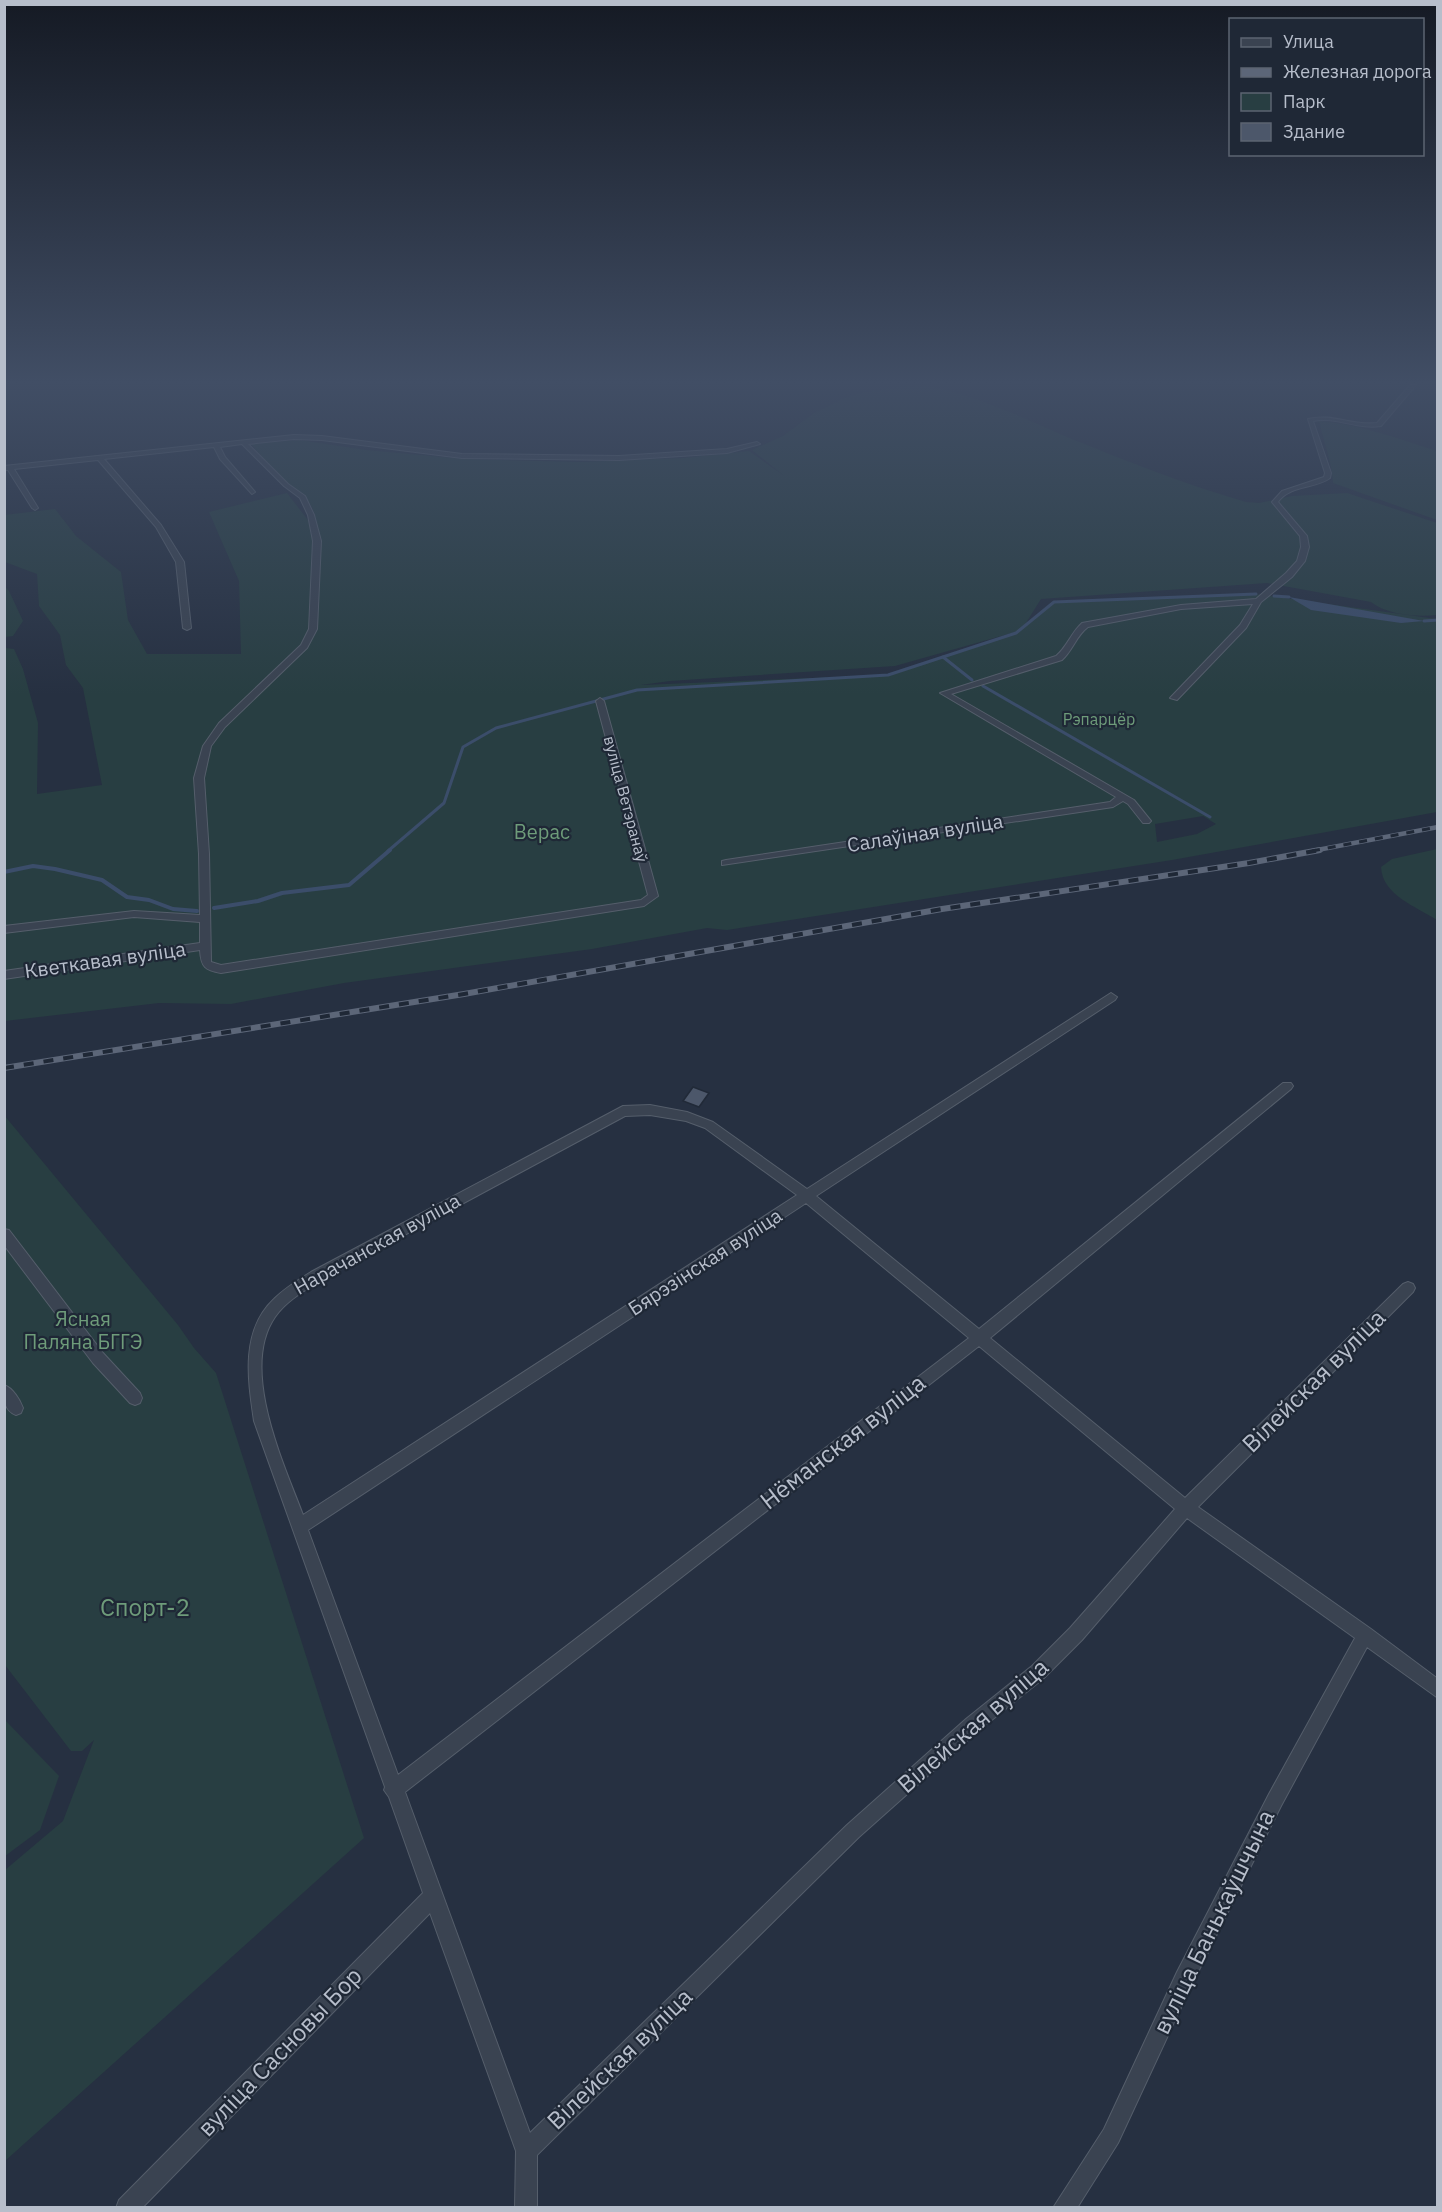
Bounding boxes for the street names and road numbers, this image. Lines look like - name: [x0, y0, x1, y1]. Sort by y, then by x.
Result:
- street label: вуліца Ветэранаў: [600, 734, 652, 864]
- street label: Салаўіная вуліца: [845, 807, 1005, 858]
- street label: Кветкавая вуліца: [23, 935, 188, 984]
- street label: Нарачанская вуліца: [289, 1186, 465, 1301]
- street label: Бярэзінская вуліца: [623, 1201, 787, 1322]
- street label: Вілейская вуліца: [1235, 1302, 1392, 1459]
- street label: Нёманская вуліца: [753, 1366, 932, 1516]
- street label: Вілейская вуліца: [890, 1651, 1055, 1800]
- street label: вуліца Банькаўшчына: [1145, 1804, 1281, 2039]
- street label: вуліца Сасновы Бор: [190, 1960, 368, 2143]
- street label: Вілейская вуліца: [540, 1981, 699, 2136]

